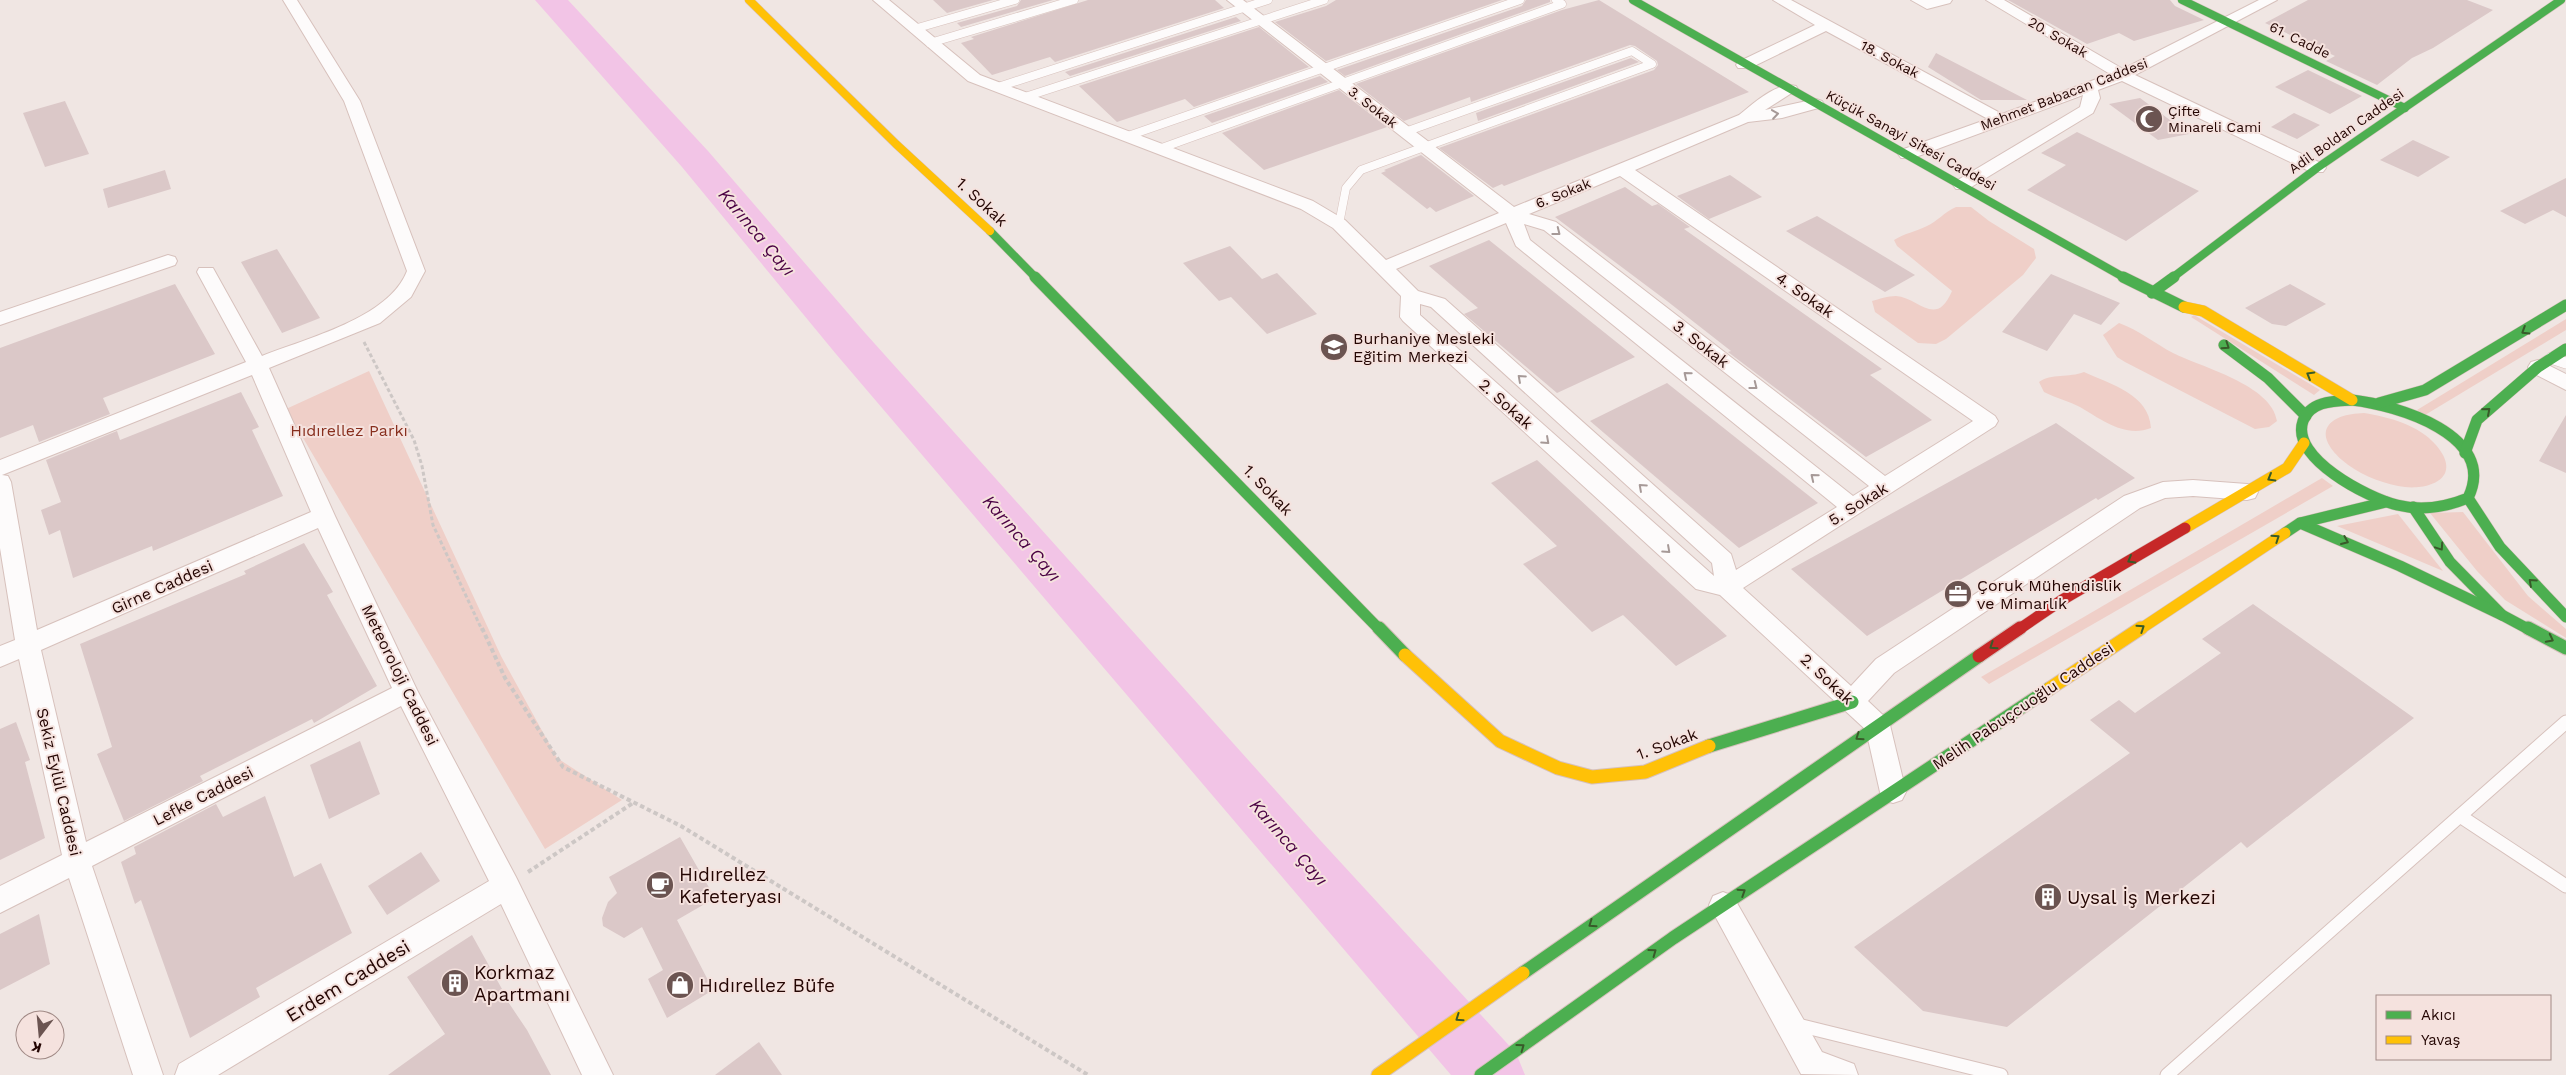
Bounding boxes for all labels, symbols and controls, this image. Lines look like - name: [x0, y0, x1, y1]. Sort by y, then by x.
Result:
- street label: 20. Sokak: [2025, 14, 2091, 60]
- street label: 61. Cadde: [2267, 18, 2333, 62]
- street label: 18. Sokak: [1858, 37, 1922, 81]
- street label: Mehmet Babacan Caddesi: [1978, 55, 2150, 133]
- street label: 3. Sokak: [1345, 83, 1401, 131]
- street label: Adil Boldan Caddesi: [2286, 85, 2406, 177]
- street label: Küçük Sanayi Sitesi Caddesi: [1823, 87, 1999, 193]
- place label: Çifte Minareli Cami: [2168, 103, 2261, 135]
- mosque icon: Çifte Minareli Cami: [2134, 104, 2164, 134]
- one-way arrow: [1771, 109, 1779, 120]
- street label: 1. Sokak: [953, 174, 1011, 230]
- street label: 6. Sokak: [1533, 175, 1593, 211]
- water label: Karınca Çayı: [714, 184, 800, 280]
- one-way arrow: [1551, 226, 1560, 234]
- street label: 4. Sokak: [1772, 268, 1838, 322]
- street label: 3. Sokak: [1669, 316, 1733, 372]
- one-way arrow: [2521, 324, 2530, 334]
- place label: Burhaniye Mesleki Eğitim Merkezi: [1353, 329, 1495, 366]
- school or university icon: Burhaniye Mesleki Eğitim Merkezi: [1319, 332, 1349, 362]
- one-way arrow: [2221, 340, 2230, 349]
- one-way arrow: [2306, 371, 2315, 381]
- one-way arrow: [1684, 372, 1693, 380]
- street label: 2. Sokak: [1475, 375, 1537, 433]
- one-way arrow: [1518, 375, 1527, 384]
- one-way arrow: [1748, 380, 1757, 388]
- one-way arrow: [2482, 408, 2491, 417]
- park label: Hıdırellez Parkı: [290, 421, 408, 440]
- one-way arrow: [1541, 435, 1550, 444]
- street label: 1. Sokak: [1239, 461, 1297, 519]
- one-way arrow: [2268, 471, 2277, 481]
- one-way arrow: [1811, 474, 1820, 482]
- street label: 5. Sokak: [1825, 478, 1891, 530]
- one-way arrow: [1639, 484, 1648, 493]
- water label: Karınca Çayı: [979, 490, 1065, 586]
- one-way arrow: [2270, 535, 2280, 544]
- one-way arrow: [2340, 535, 2349, 546]
- one-way arrow: [2434, 542, 2443, 551]
- one-way arrow: [1661, 544, 1670, 553]
- one-way arrow: [2127, 553, 2136, 563]
- street label: Girne Caddesi: [108, 556, 216, 618]
- place label: Çoruk Mühendislik ve Mimarlık: [1977, 576, 2122, 613]
- office icon: Çoruk Mühendislik ve Mimarlık: [1943, 579, 1973, 609]
- one-way arrow: [2528, 579, 2537, 588]
- street label: Meteoroloji Caddesi: [358, 601, 442, 749]
- one-way arrow: [2135, 625, 2144, 634]
- one-way arrow: [2544, 633, 2553, 643]
- street label: Melih Pabuçcuoğlu Caddesi: [1929, 638, 2117, 774]
- one-way arrow: [1990, 640, 1999, 649]
- street label: 2. Sokak: [1796, 650, 1858, 708]
- street label: Sekiz Eylül Caddesi: [33, 706, 85, 858]
- street label: 1. Sokak: [1634, 724, 1700, 764]
- one-way arrow: [1855, 731, 1865, 740]
- street label: Lefke Caddesi: [150, 763, 256, 829]
- water label: Karınca Çayı: [1246, 794, 1332, 890]
- place label: Hıdırellez Kafeteryası: [679, 863, 782, 908]
- cafe icon: Hıdırellez Kafeteryası: [645, 870, 675, 900]
- building icon: Uysal İş Merkezi: [2033, 882, 2063, 912]
- place label: Uysal İş Merkezi: [2067, 886, 2216, 909]
- one-way arrow: [1737, 889, 1746, 898]
- one-way arrow: [1588, 918, 1597, 927]
- street label: Erdem Caddesi: [282, 935, 414, 1027]
- one-way arrow: [1647, 949, 1657, 958]
- place label: Korkmaz Apartmanı: [474, 961, 570, 1006]
- building icon: Korkmaz Apartmanı: [440, 968, 470, 998]
- shop icon: Hıdırellez Büfe: [665, 970, 695, 1000]
- place label: Hıdırellez Büfe: [699, 974, 835, 997]
- legend: [2376, 995, 2551, 1060]
- text: Akıcı: [2421, 1006, 2456, 1024]
- north arrow: [15, 1010, 65, 1060]
- one-way arrow: [1455, 1012, 1465, 1021]
- text: Yavaş: [2421, 1031, 2461, 1049]
- text: K: [29, 1038, 43, 1057]
- one-way arrow: [1515, 1044, 1525, 1053]

